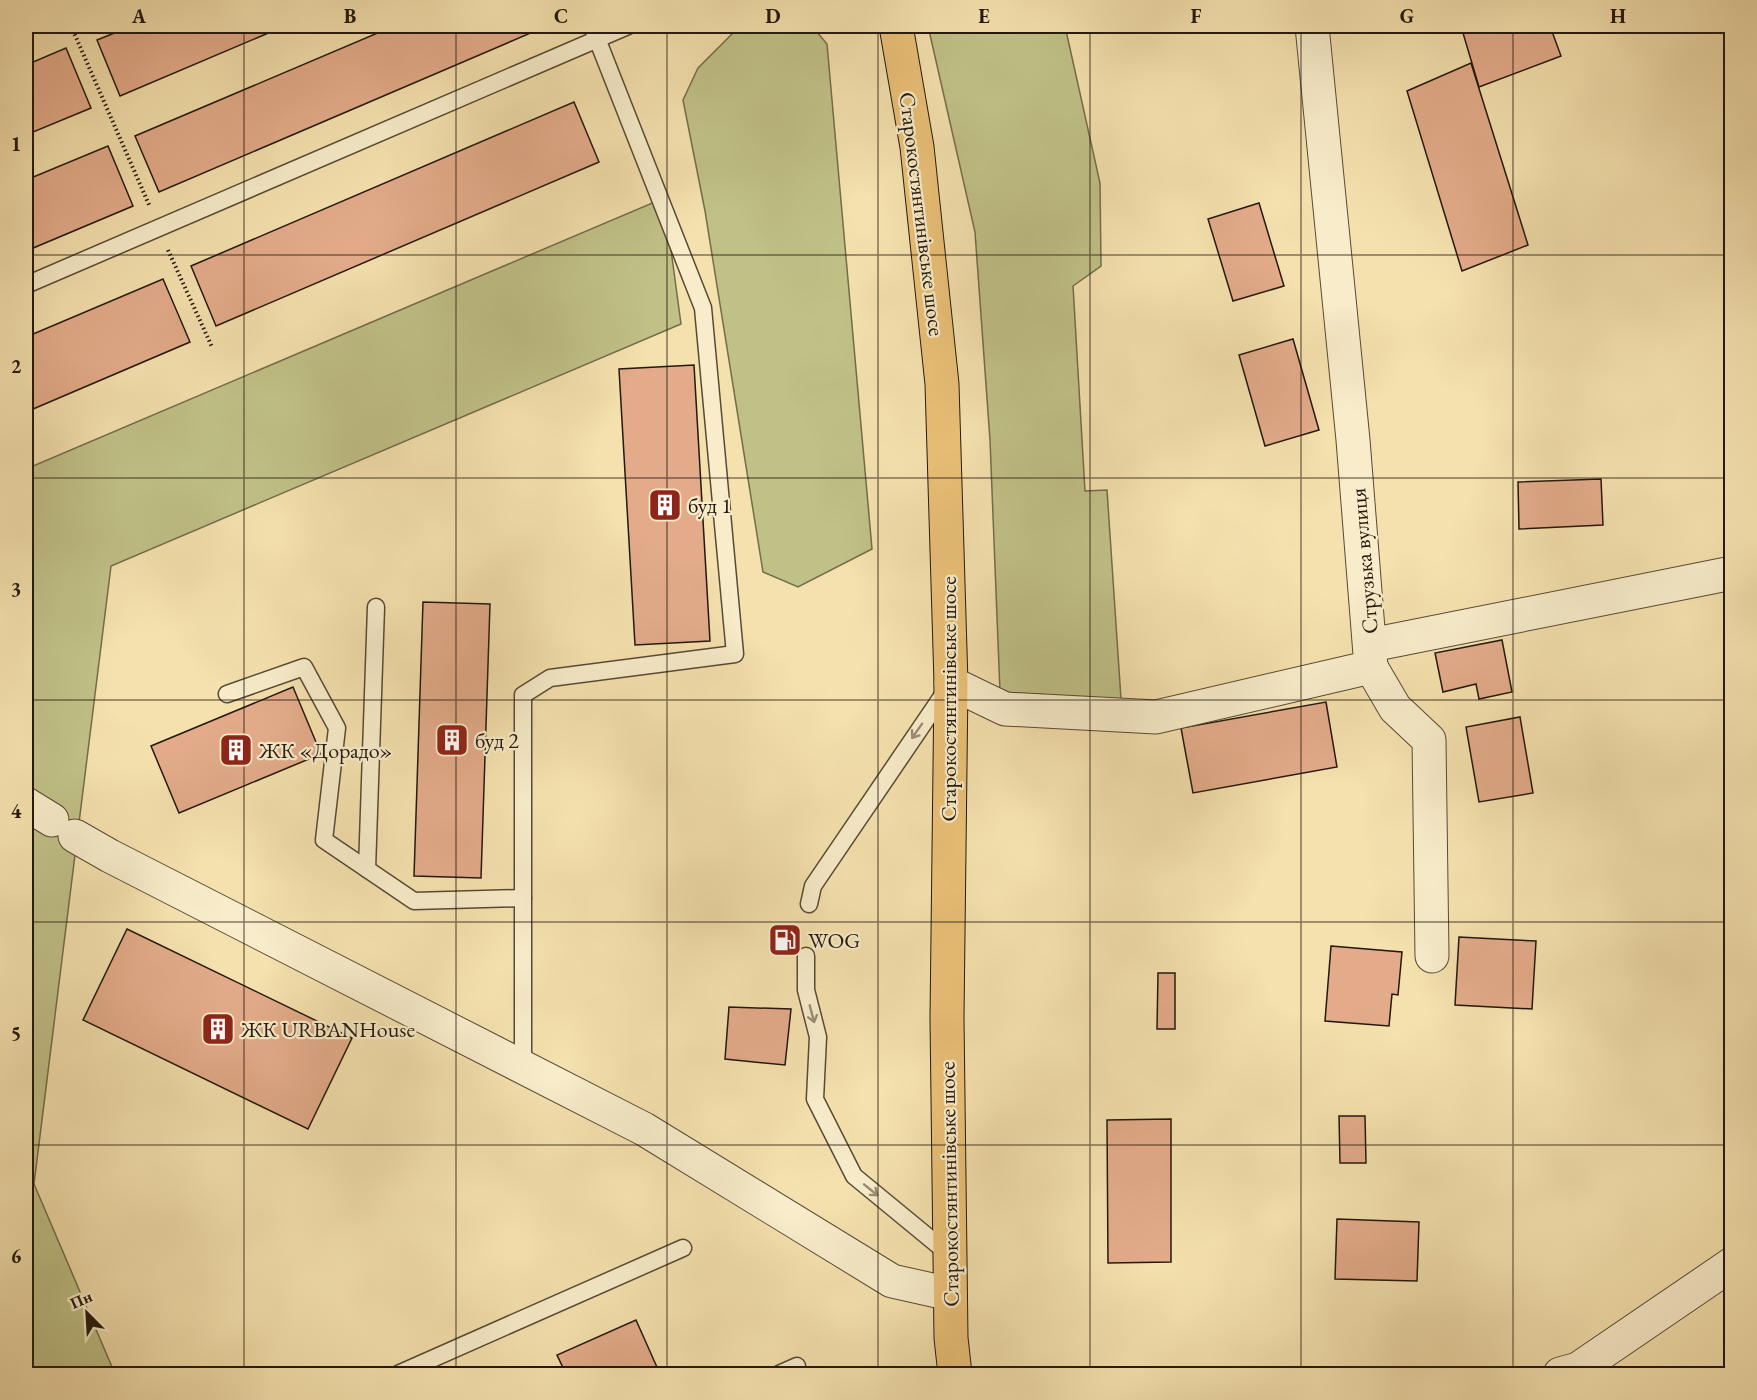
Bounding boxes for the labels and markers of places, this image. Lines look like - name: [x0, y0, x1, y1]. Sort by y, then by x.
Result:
- building icon: буд 1: [647, 487, 683, 523]
- place label: буд 1: [688, 491, 732, 520]
- building icon: буд 2: [434, 722, 470, 758]
- place label: буд 2: [475, 726, 519, 755]
- building icon: ЖК «Дорадо»: [218, 732, 254, 768]
- place label: ЖК «Дорадо»: [258, 736, 392, 765]
- fuel station icon: WOG: [767, 922, 803, 958]
- place label: WOG: [808, 926, 860, 955]
- building icon: ЖК URBANHouse: [200, 1011, 236, 1047]
- place label: ЖК URBANHouse: [240, 1015, 415, 1044]

